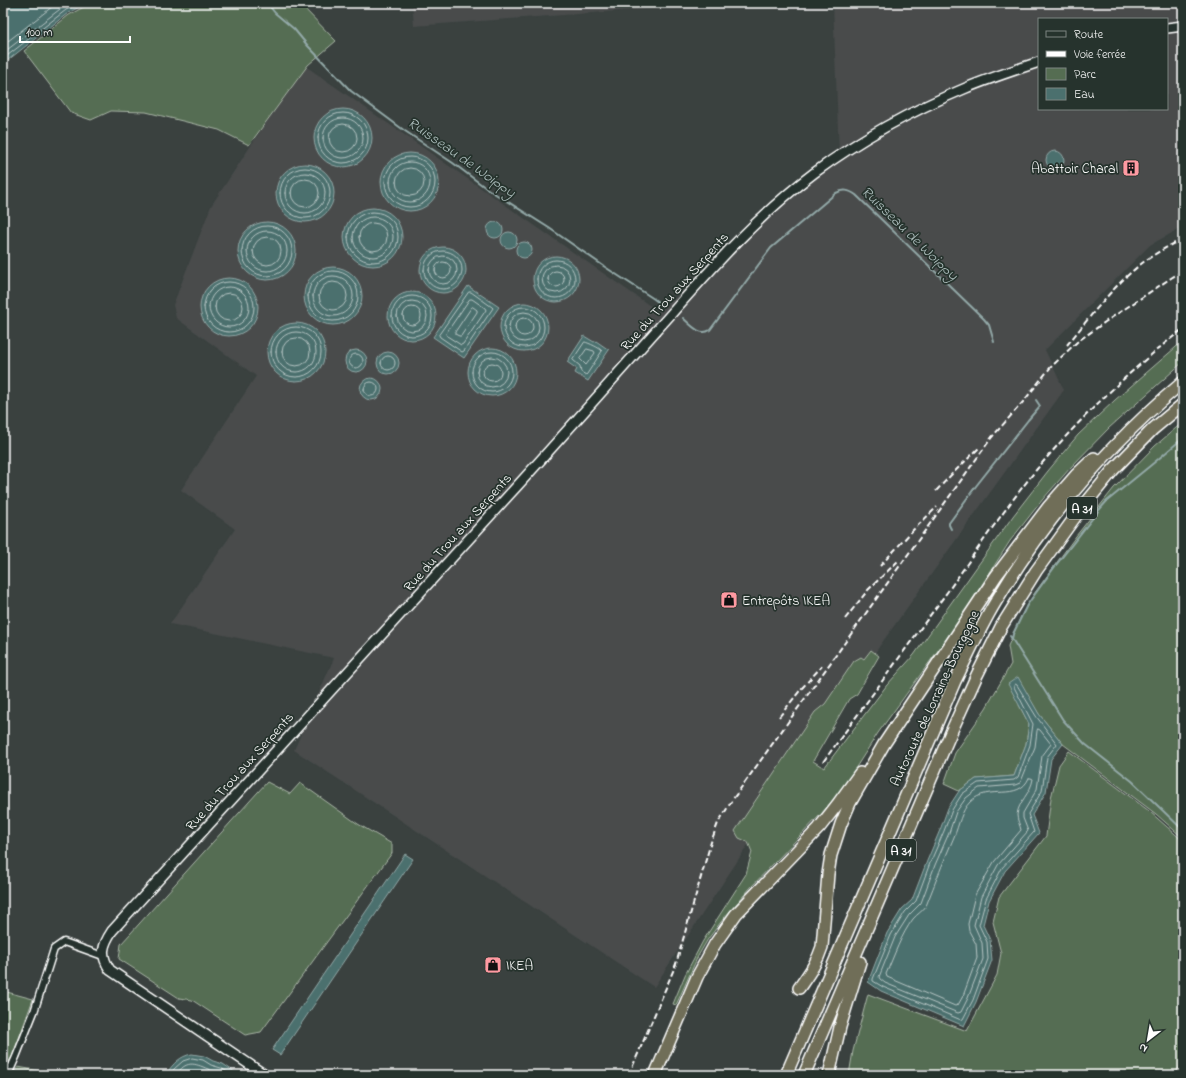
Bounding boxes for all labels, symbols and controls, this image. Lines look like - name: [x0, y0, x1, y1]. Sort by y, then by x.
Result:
- scale bar: [20, 18, 130, 44]
- legend: [1038, 18, 1168, 110]
- text: 100 m: [26, 24, 53, 42]
- text: Route: [1074, 26, 1104, 44]
- text: Voie ferrée: [1073, 46, 1126, 64]
- text: Parc: [1074, 66, 1096, 84]
- text: Eau: [1074, 86, 1095, 104]
- water label: Ruisseau de Woippy: [402, 112, 521, 205]
- building icon: Abattoir Charal: [1121, 158, 1141, 178]
- place label: Abattoir Charal: [1031, 159, 1118, 180]
- water label: Ruisseau de Woippy: [855, 181, 963, 287]
- street label: Rue du Trou aux Serpents: [616, 228, 734, 356]
- street label: Rue du Trou aux Serpents: [399, 469, 517, 597]
- road number: A 31: [1067, 497, 1097, 519]
- shop icon: Entrepôts IKEA: [719, 590, 739, 610]
- place label: Entrepôts IKEA: [742, 591, 830, 612]
- street label: Autoroute de Lorraine-Bourgogne: [885, 607, 987, 790]
- street label: Rue du Trou aux Serpents: [181, 708, 299, 836]
- road number: A 31: [886, 839, 916, 861]
- shop icon: IKEA: [483, 955, 503, 975]
- place label: IKEA: [506, 956, 533, 977]
- north arrow: [1128, 1020, 1168, 1060]
- text: N: [1136, 1039, 1151, 1056]

